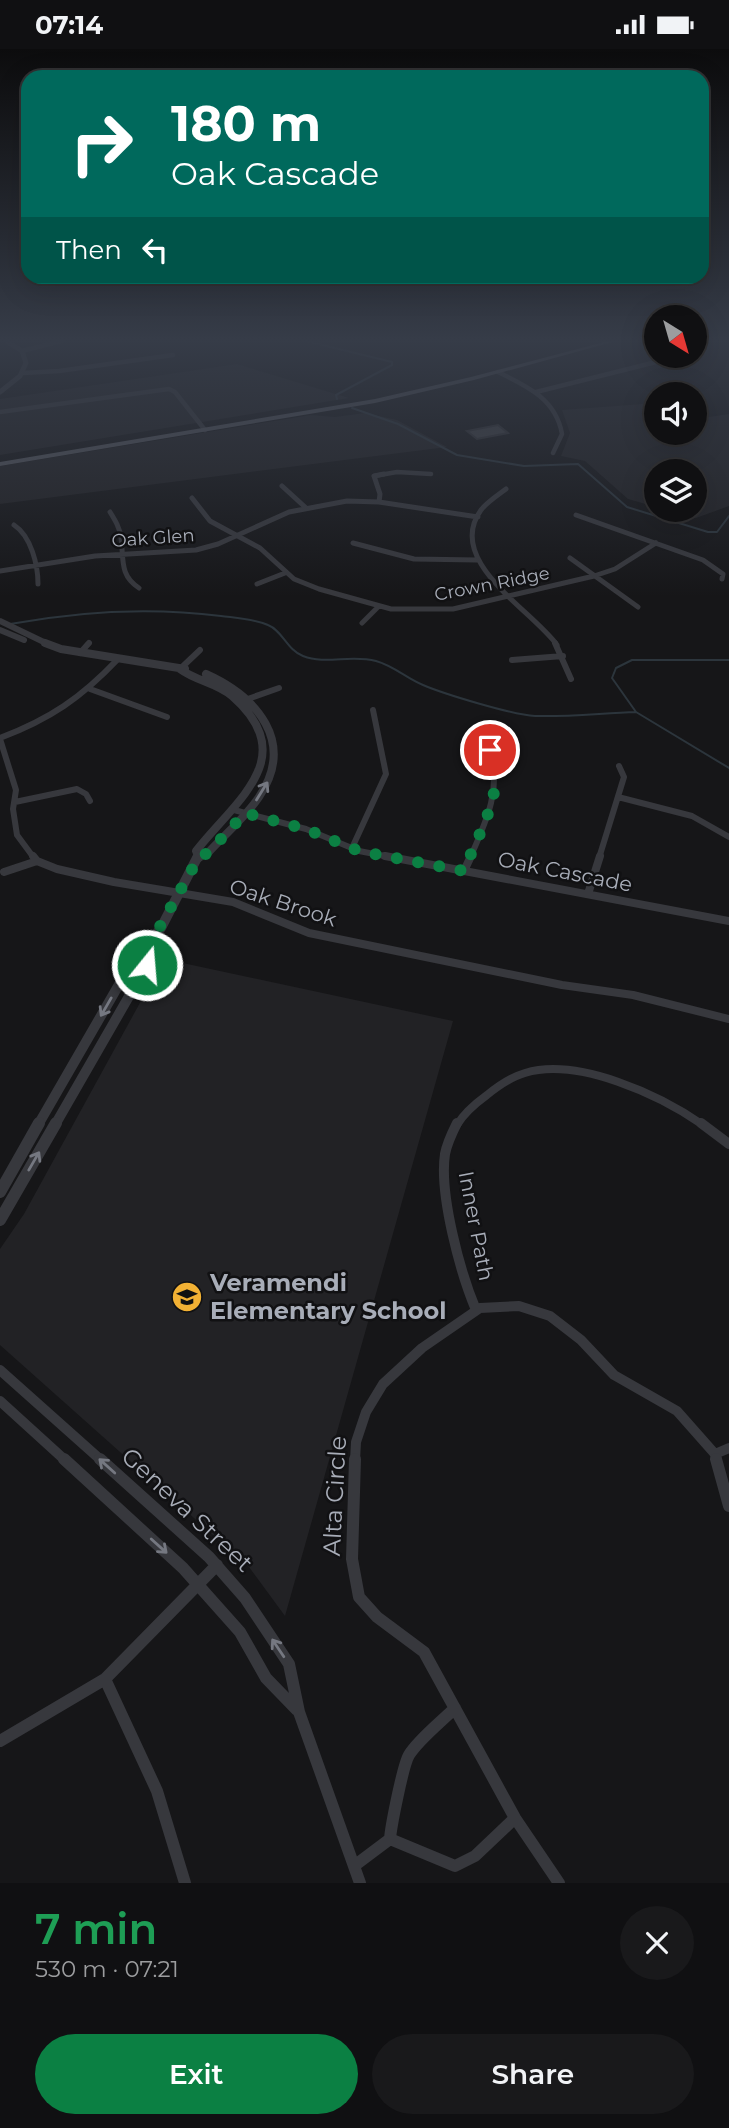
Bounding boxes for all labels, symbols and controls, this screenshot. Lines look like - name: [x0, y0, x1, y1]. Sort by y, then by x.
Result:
- text: 07:14: [35, 9, 103, 41]
- text: 180 m: [171, 94, 321, 153]
- icon: right: [56, 98, 147, 189]
- text: Oak Cascade: [171, 154, 379, 193]
- icon: left: [136, 231, 174, 269]
- text: Then: [56, 234, 122, 266]
- north arrow: [644, 305, 707, 367]
- map controls: [644, 305, 707, 522]
- button: sound: [644, 382, 707, 445]
- button: layers: [644, 459, 707, 522]
- street label: Oak Glen: [111, 524, 195, 552]
- street label: Crown Ridge: [433, 562, 552, 606]
- pin: [460, 720, 520, 780]
- icon: arrive: [471, 731, 509, 769]
- one-way arrow: [255, 781, 269, 801]
- street label: Oak Cascade: [496, 846, 635, 897]
- street label: Oak Brook: [227, 873, 340, 932]
- position arrow: [110, 928, 184, 1002]
- one-way arrow: [99, 997, 113, 1017]
- one-way arrow: [27, 1151, 41, 1171]
- street label: Inner Path: [454, 1169, 499, 1283]
- place label: Veramendi Elementary School: [209, 1268, 447, 1325]
- school or university icon: Veramendi Elementary School: [170, 1280, 204, 1314]
- street label: Alta Circle: [317, 1435, 352, 1557]
- street label: Geneva Street: [116, 1441, 259, 1578]
- one-way arrow: [99, 1457, 116, 1474]
- one-way arrow: [150, 1538, 168, 1554]
- one-way arrow: [271, 1639, 286, 1658]
- text: 7 min: [35, 1903, 157, 1955]
- button: close: [620, 1906, 694, 1980]
- text: 530 m · 07:21: [35, 1955, 179, 1983]
- button: Exit: [35, 2034, 358, 2114]
- button: Share: [372, 2034, 694, 2114]

